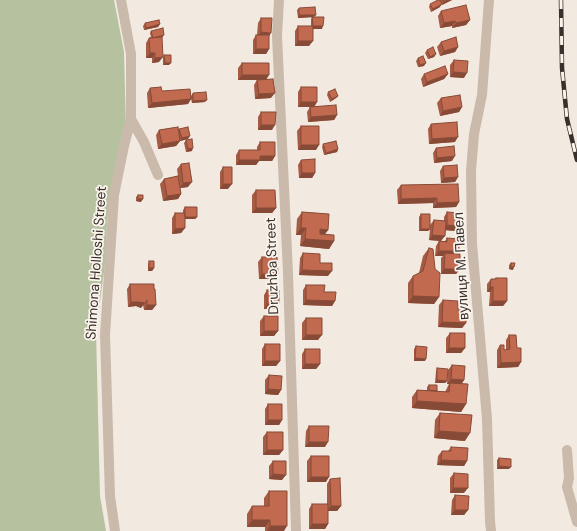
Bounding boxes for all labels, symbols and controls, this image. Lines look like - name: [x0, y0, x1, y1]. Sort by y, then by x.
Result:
- street label: Shimona Holloshi Street: [83, 186, 111, 340]
- street label: вулиця М. Павел: [451, 212, 473, 320]
- street label: Druzhba Street: [263, 217, 283, 315]

